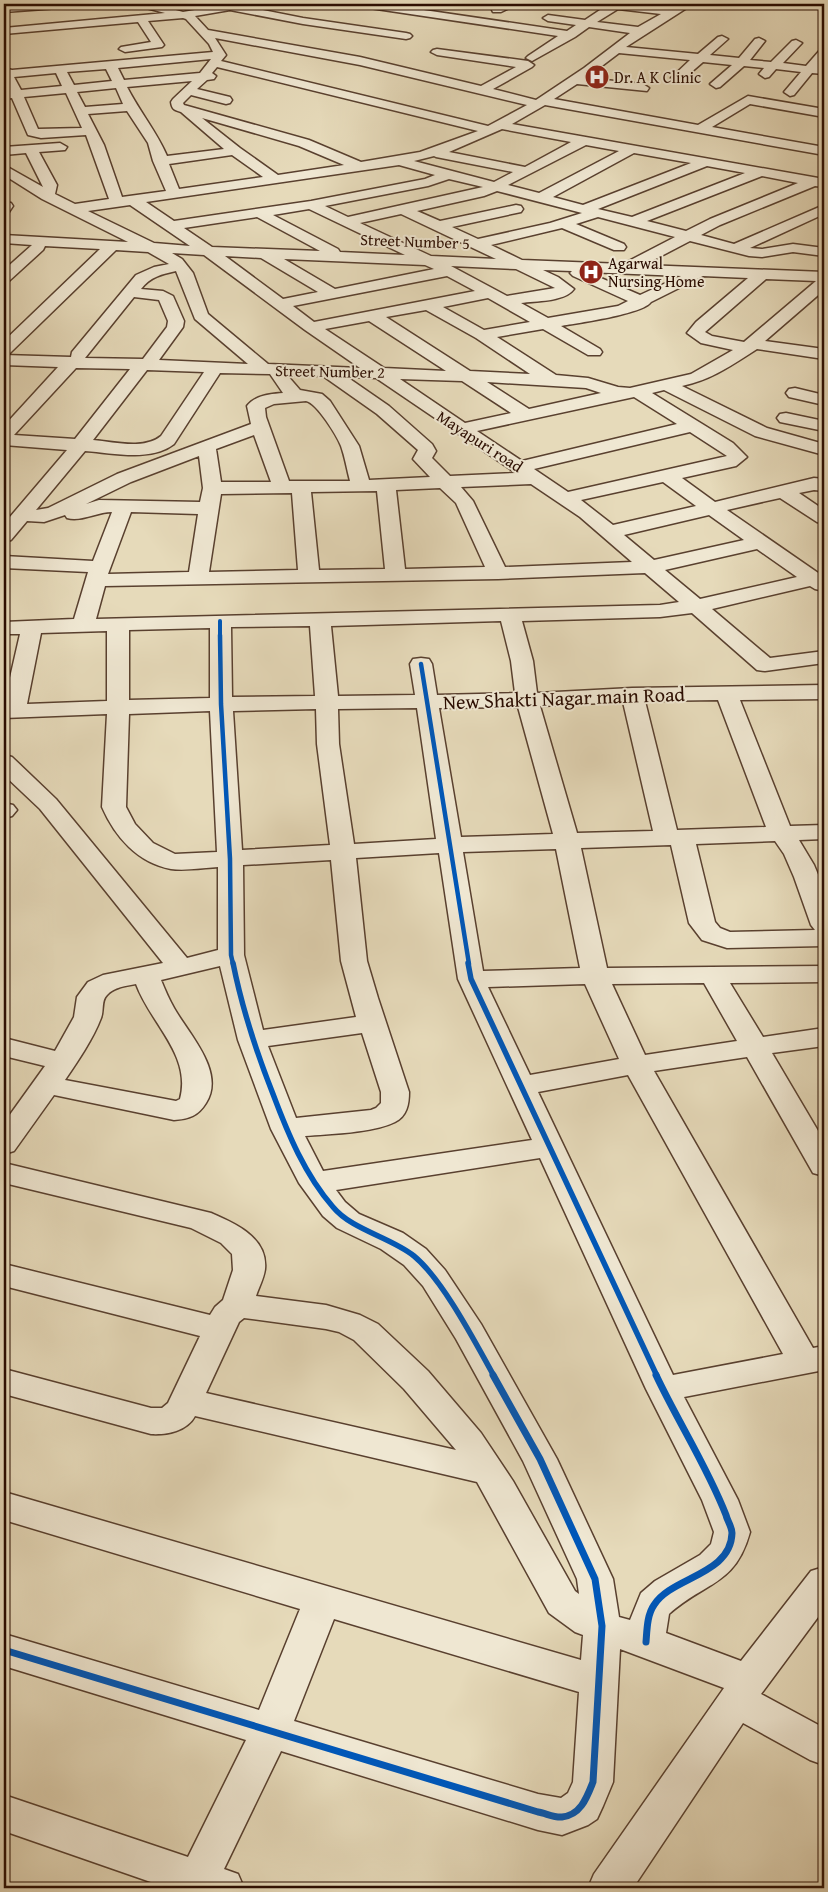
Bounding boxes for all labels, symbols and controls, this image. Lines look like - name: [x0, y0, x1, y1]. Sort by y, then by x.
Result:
- hospital icon: Dr. A K Clinic: [584, 64, 610, 90]
- place label: Dr. A K Clinic: [614, 65, 701, 89]
- street label: Street Number 5: [360, 227, 470, 255]
- place label: Agarwal Nursing Home: [608, 251, 704, 293]
- hospital icon: Agarwal Nursing Home: [578, 259, 604, 285]
- street label: Street Number 2: [275, 358, 385, 384]
- street label: Mayapuri road: [432, 404, 528, 478]
- street label: New Shakti Nagar main Road: [442, 679, 686, 716]

